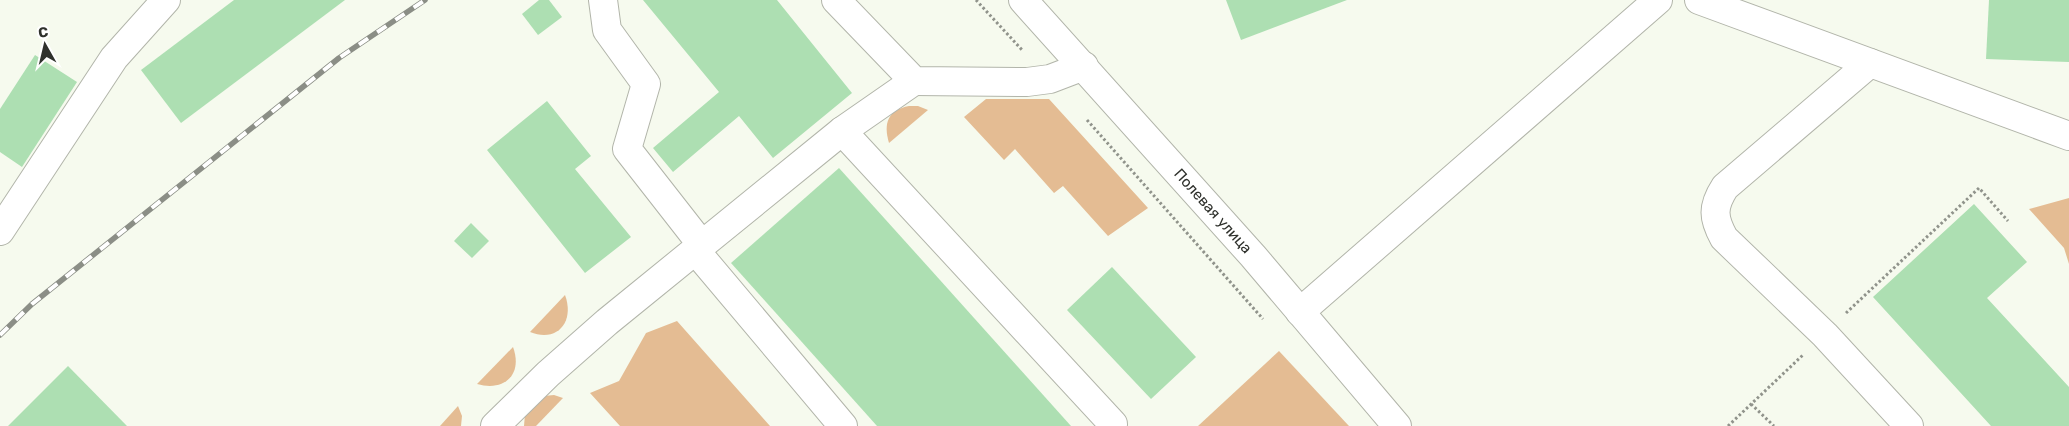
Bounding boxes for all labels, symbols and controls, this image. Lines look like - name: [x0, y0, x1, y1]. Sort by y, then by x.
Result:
- north arrow: [20, 20, 70, 70]
- text: С: [37, 23, 49, 42]
- street label: Полевая улица: [1170, 165, 1256, 257]

